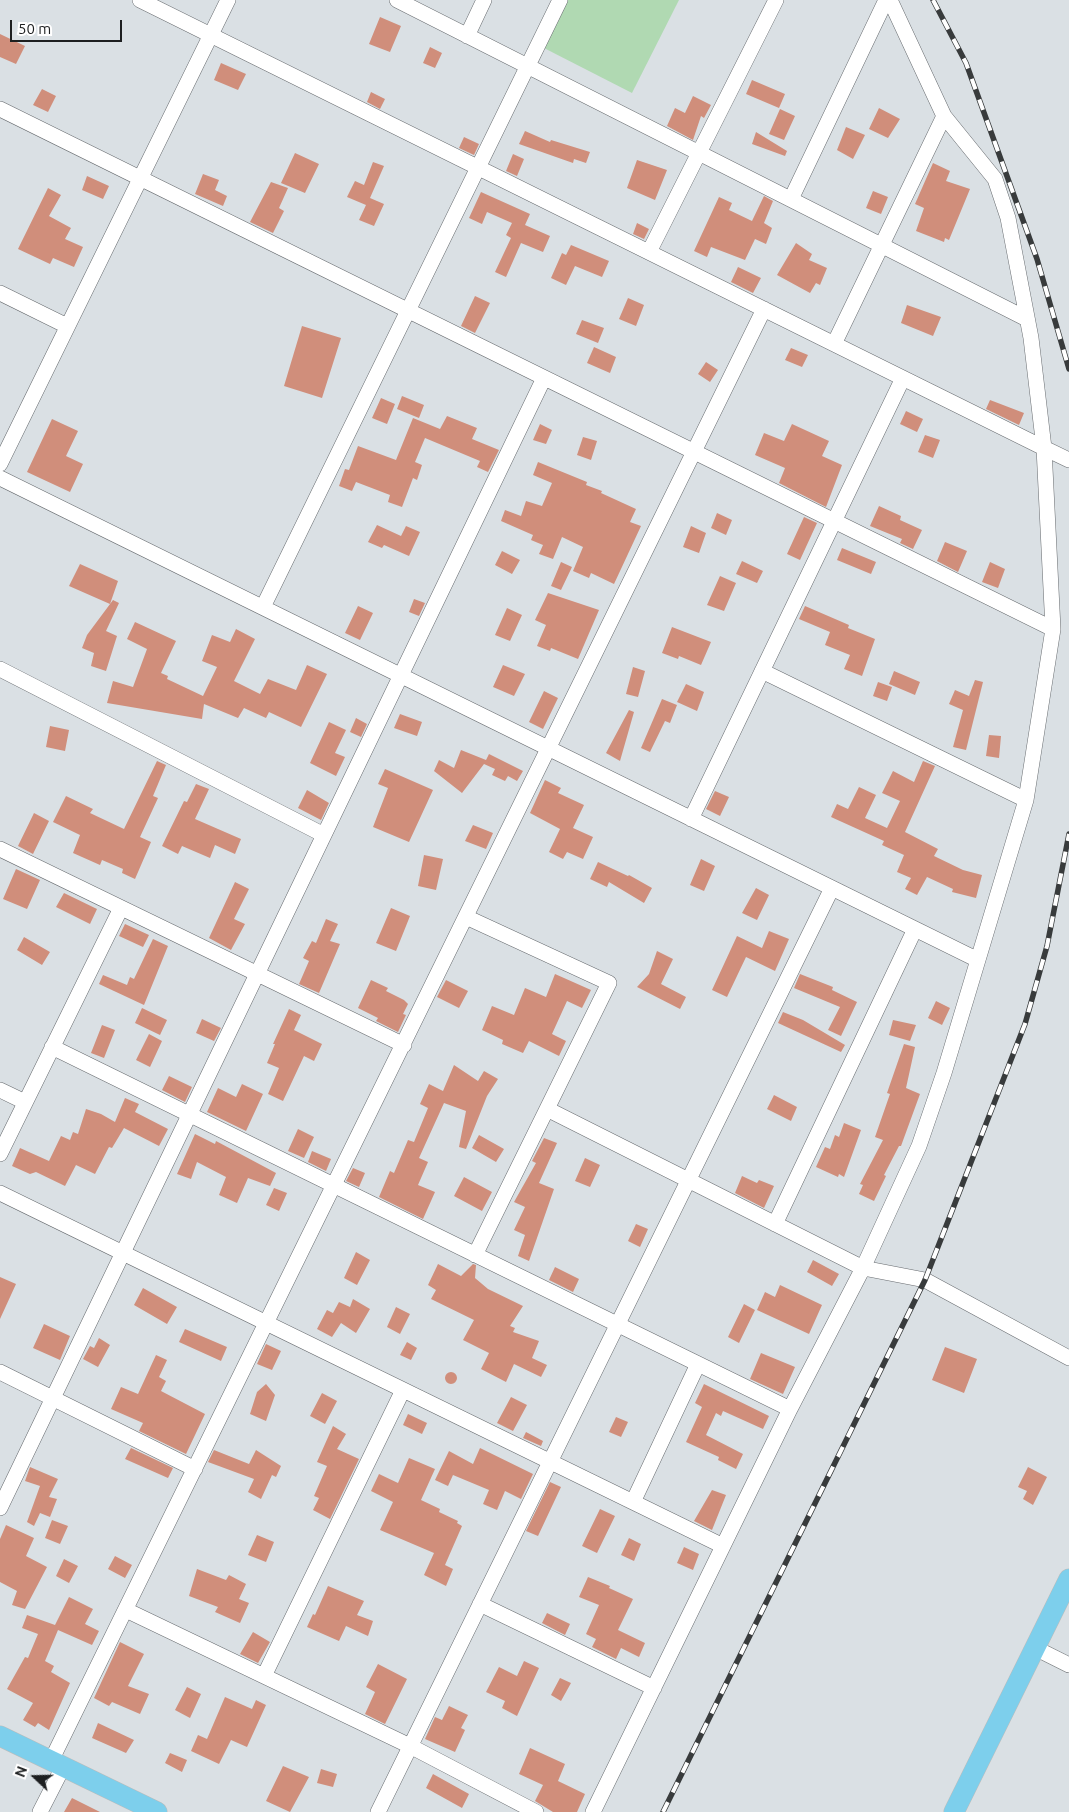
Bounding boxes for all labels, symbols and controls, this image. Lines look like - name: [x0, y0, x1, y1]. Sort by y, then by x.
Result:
- scale bar: [12, 10, 125, 42]
- text: 50 m: [18, 20, 51, 37]
- north arrow: [10, 1752, 60, 1802]
- text: N: [12, 1764, 30, 1779]

